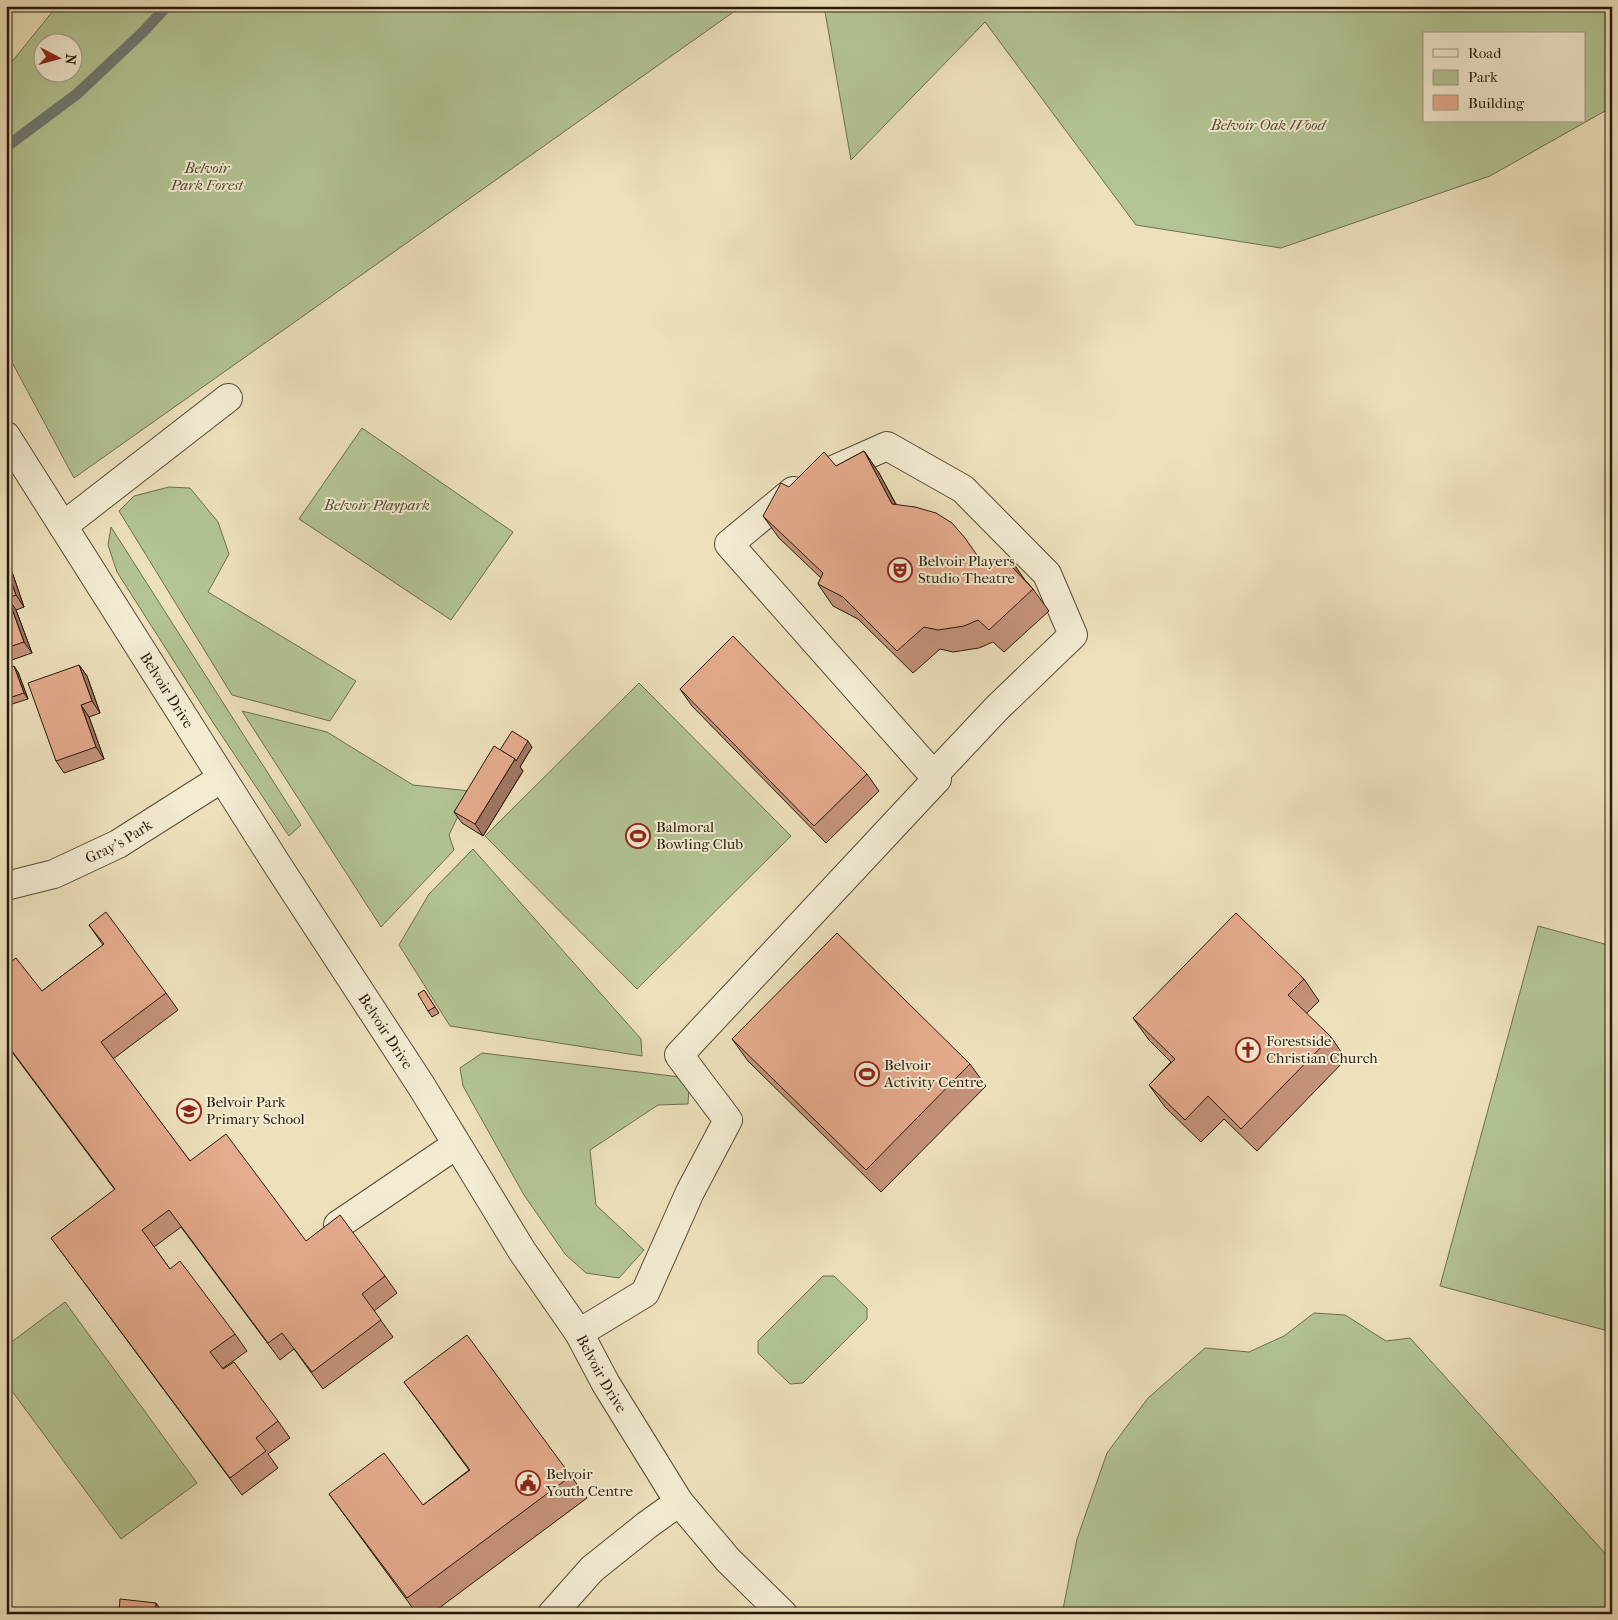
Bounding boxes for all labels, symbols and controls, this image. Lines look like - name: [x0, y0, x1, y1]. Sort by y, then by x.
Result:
- north arrow: [32, 32, 82, 82]
- legend: [1423, 32, 1586, 122]
- text: Road: [1468, 44, 1502, 62]
- text: N: [61, 53, 79, 66]
- text: Park: [1468, 68, 1498, 86]
- text: Building: [1468, 94, 1525, 112]
- park label: Belvoir Oak Wood: [1210, 116, 1328, 134]
- park label: Belvoir Park Forest: [170, 159, 245, 194]
- park label: Belvoir Playpark: [323, 496, 430, 514]
- place label: Belvoir Players Studio Theatre: [918, 552, 1016, 587]
- theatre icon: Belvoir Players Studio Theatre: [887, 557, 913, 583]
- street label: Belvoir Drive: [136, 649, 198, 732]
- street label: Gray's Park: [82, 816, 156, 867]
- place label: Balmoral Bowling Club: [656, 818, 743, 853]
- sports icon: Balmoral Bowling Club: [625, 823, 651, 849]
- street label: Belvoir Drive: [354, 990, 417, 1073]
- place label: Forestside Christian Church: [1266, 1032, 1378, 1067]
- church icon: Forestside Christian Church: [1235, 1037, 1261, 1063]
- place label: Belvoir Activity Centre: [883, 1056, 984, 1091]
- sports icon: Belvoir Activity Centre: [854, 1061, 880, 1087]
- place label: Belvoir Park Primary School: [206, 1093, 305, 1128]
- school or university icon: Belvoir Park Primary School: [176, 1098, 202, 1124]
- street label: Belvoir Drive: [573, 1332, 631, 1416]
- place label: Belvoir Youth Centre: [545, 1465, 634, 1500]
- public building icon: Belvoir Youth Centre: [515, 1470, 541, 1496]

